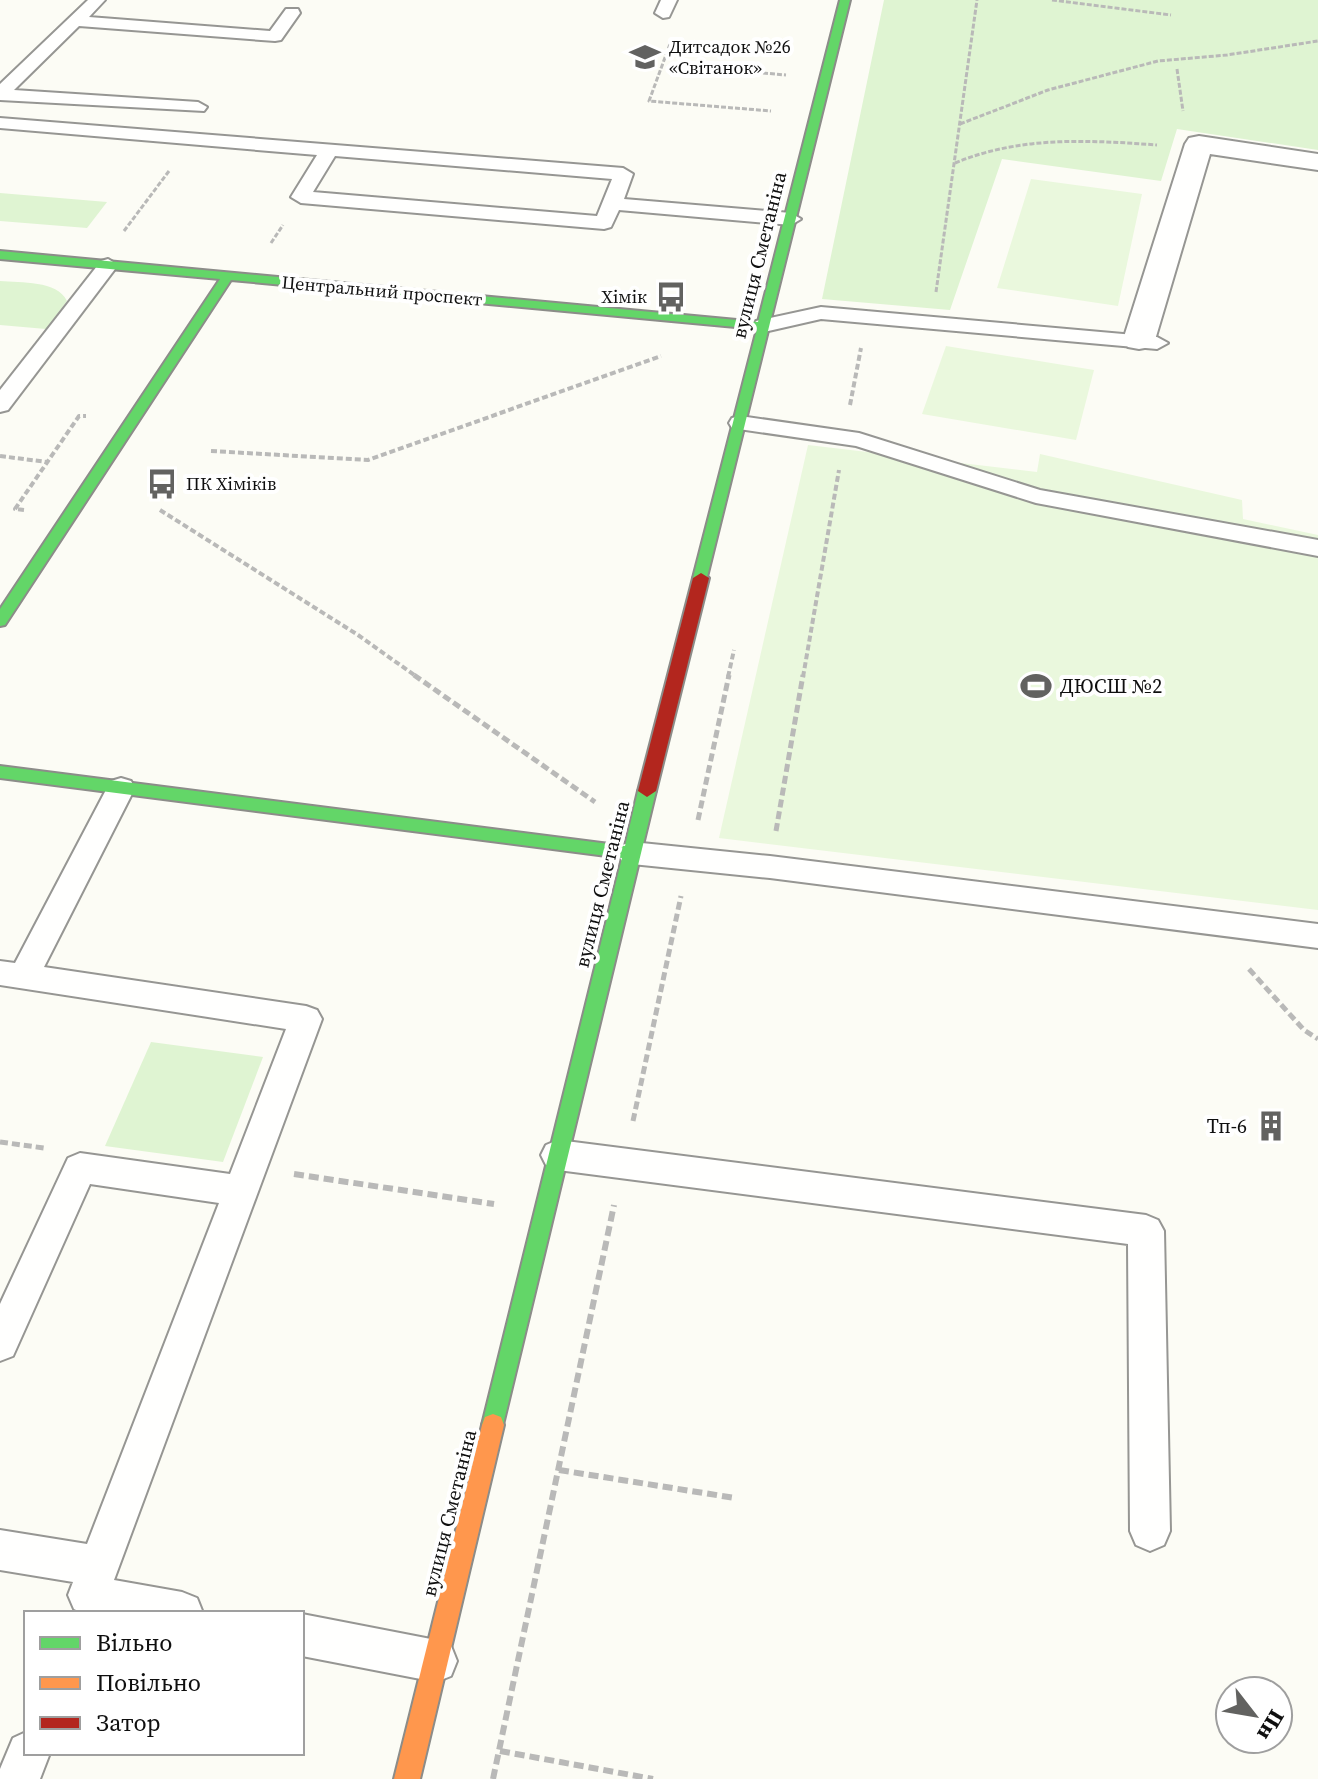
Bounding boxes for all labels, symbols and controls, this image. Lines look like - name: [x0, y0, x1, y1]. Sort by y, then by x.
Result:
- place label: Дитсадок №26 «Світанок»: [669, 34, 791, 80]
- school or university icon: Дитсадок №26 «Світанок»: [628, 40, 662, 74]
- street label: вулиця Сметаніна: [725, 168, 794, 341]
- street label: Центральний проспект: [281, 269, 484, 312]
- bus stop icon: Хімік: [654, 280, 688, 314]
- place label: Хімік: [601, 284, 647, 309]
- bus stop icon: ПК Хіміків: [145, 467, 179, 501]
- place label: ПК Хіміків: [186, 471, 276, 496]
- sports icon: ДЮСШ №2: [1019, 669, 1053, 703]
- place label: ДЮСШ №2: [1060, 672, 1162, 700]
- street label: вулиця Сметаніна: [568, 797, 637, 970]
- building icon: Тп-6: [1254, 1109, 1288, 1143]
- place label: Тп-6: [1207, 1112, 1247, 1140]
- street label: вулиця Сметаніна: [415, 1426, 484, 1599]
- legend: [24, 1611, 304, 1755]
- text: Вільно: [96, 1626, 172, 1659]
- text: Повільно: [96, 1666, 201, 1699]
- north arrow: [1214, 1675, 1294, 1755]
- text: Пн: [1250, 1704, 1292, 1746]
- text: Затор: [96, 1706, 161, 1739]

